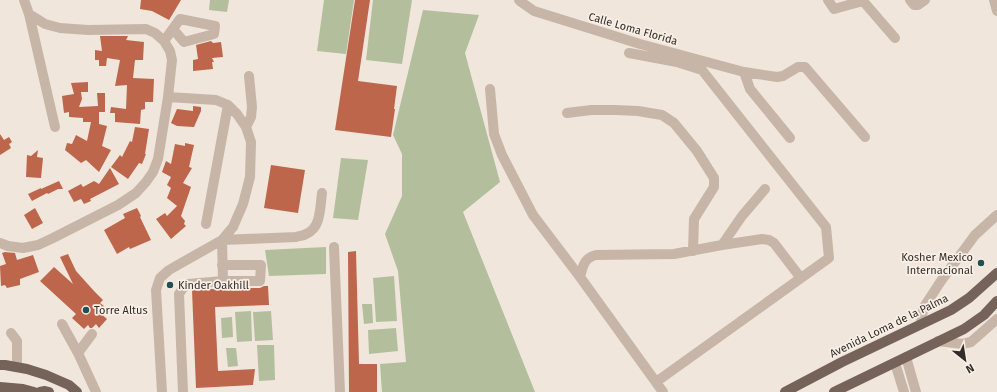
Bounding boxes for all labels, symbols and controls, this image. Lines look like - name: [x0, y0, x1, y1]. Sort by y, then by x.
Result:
- street label: Calle Loma Florida: [587, 10, 679, 48]
- place label: Kosher Mexico Internacional: [901, 251, 973, 277]
- marker: Kosher Mexico Internacional: [976, 258, 986, 268]
- place label: Kinder Oakhill: [178, 279, 249, 292]
- marker: Kinder Oakhill: [165, 280, 175, 290]
- street label: Avenida Loma de la Palma: [828, 292, 951, 360]
- place label: Torre Altus: [94, 304, 148, 317]
- marker: Torre Altus: [81, 305, 91, 315]
- north arrow: [945, 340, 985, 380]
- text: N: [963, 361, 976, 376]

